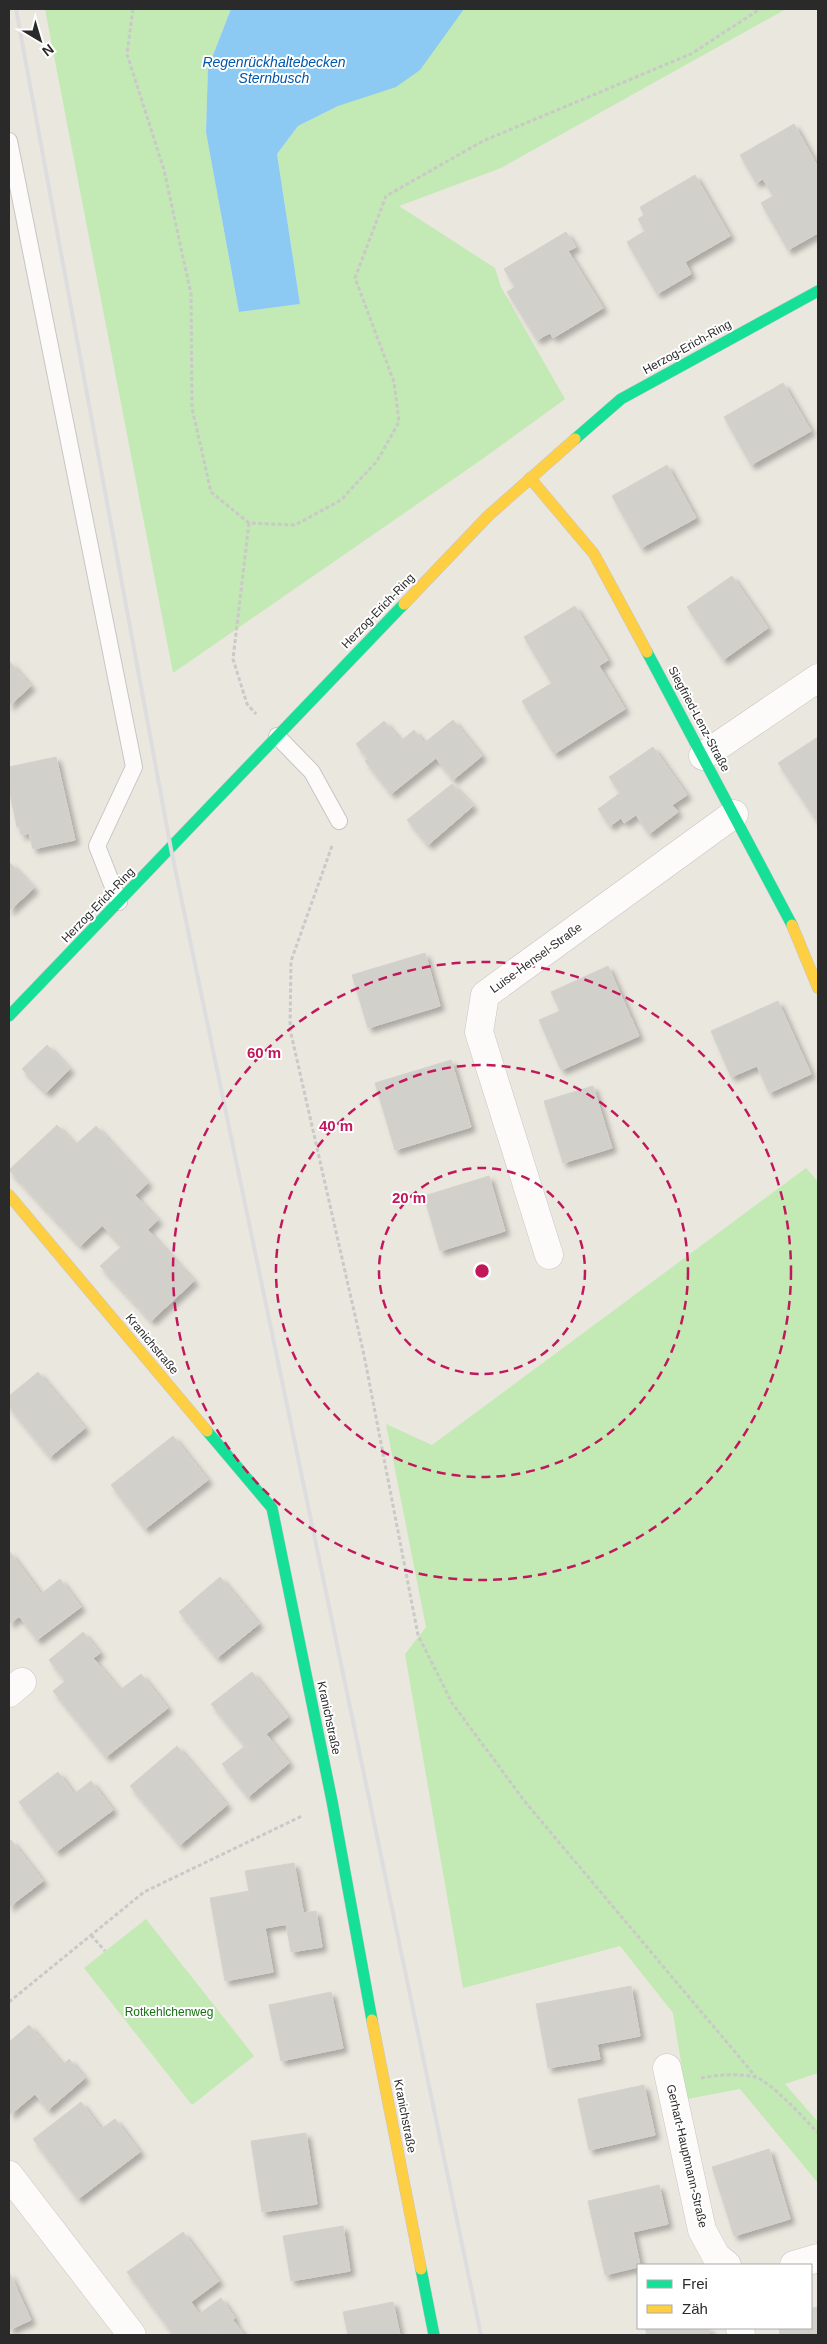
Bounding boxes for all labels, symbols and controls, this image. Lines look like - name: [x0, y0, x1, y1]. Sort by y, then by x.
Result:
- north arrow: [15, 15, 65, 65]
- text: N: [39, 41, 57, 60]
- water label: Regenrückhaltebecken Sternbusch: [202, 54, 346, 86]
- street label: Herzog-Erich-Ring: [640, 317, 734, 377]
- street label: Herzog-Erich-Ring: [339, 571, 417, 651]
- street label: Siegfried-Lenz-Straße: [665, 664, 733, 774]
- street label: Herzog-Erich-Ring: [59, 865, 137, 945]
- street label: Luise-Hensel-Straße: [487, 920, 585, 996]
- text: 60 m: [247, 1044, 281, 1061]
- text: 40 m: [319, 1117, 353, 1134]
- text: 20 m: [392, 1189, 426, 1206]
- centre of rings: [473, 1262, 491, 1280]
- street label: Kranichstraße: [123, 1311, 182, 1377]
- street label: Kranichstraße: [314, 1680, 344, 1756]
- park label: Rotkehlchenweg: [125, 2005, 213, 2019]
- street label: Kranichstraße: [391, 2078, 419, 2154]
- street label: Gerhart-Hauptmann-Straße: [664, 2083, 710, 2229]
- legend: [637, 2264, 812, 2329]
- text: Frei: [682, 2275, 708, 2292]
- text: Zäh: [682, 2300, 708, 2317]

